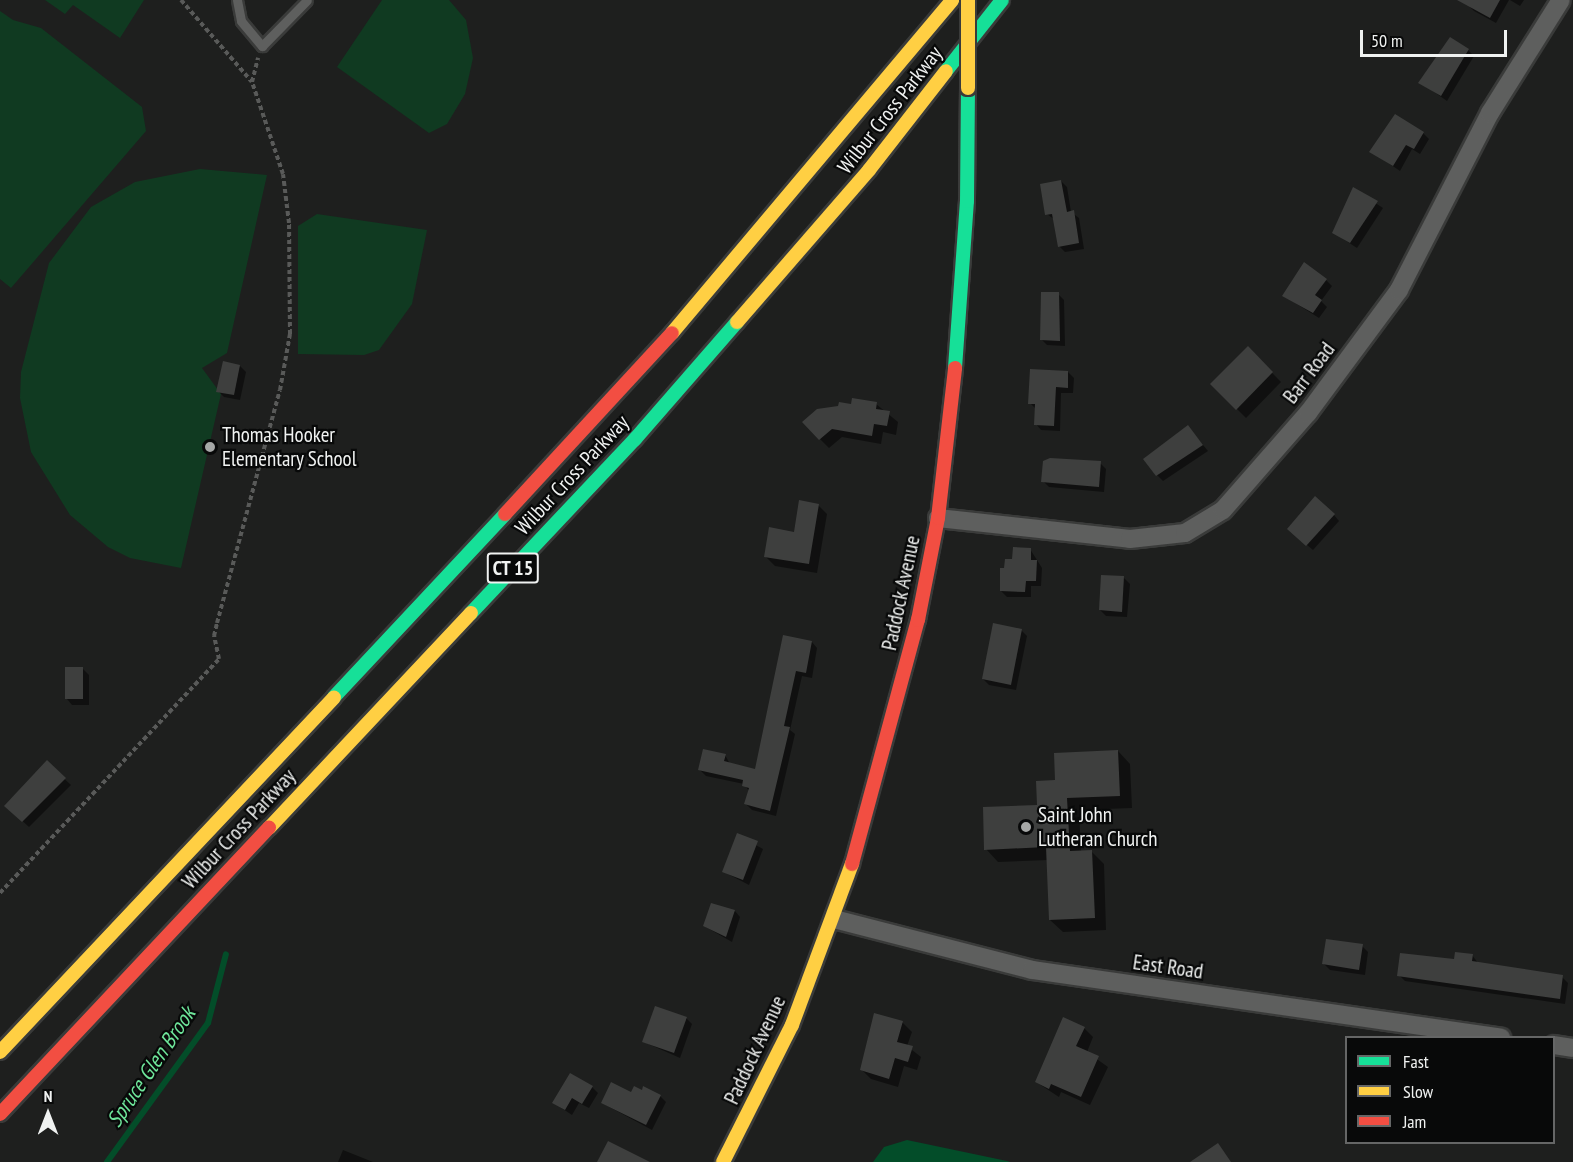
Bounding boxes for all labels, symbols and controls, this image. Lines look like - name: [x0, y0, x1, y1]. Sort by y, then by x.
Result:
- scale bar: [1363, 18, 1510, 56]
- text: 50 m: [1371, 29, 1403, 52]
- street label: Wilbur Cross Parkway: [832, 41, 948, 179]
- street label: Barr Road: [1278, 337, 1340, 409]
- street label: Wilbur Cross Parkway: [510, 410, 634, 540]
- place label: Thomas Hooker Elementary School: [222, 422, 357, 472]
- marker: Thomas Hooker Elementary School: [203, 440, 217, 454]
- street label: Paddock Avenue: [876, 533, 926, 653]
- road number: CT 15: [486, 551, 540, 585]
- street label: Wilbur Cross Parkway: [177, 764, 301, 894]
- place label: Saint John Lutheran Church: [1038, 802, 1157, 852]
- marker: Saint John Lutheran Church: [1019, 820, 1033, 834]
- street label: East Road: [1131, 950, 1205, 984]
- street label: Paddock Avenue: [719, 991, 791, 1109]
- water label: Spruce Glen Brook: [101, 1002, 201, 1132]
- legend: [1345, 1036, 1555, 1144]
- text: Fast: [1403, 1050, 1429, 1073]
- text: Slow: [1403, 1080, 1433, 1103]
- north arrow: [18, 1084, 78, 1144]
- text: N: [44, 1086, 52, 1106]
- text: Jam: [1403, 1110, 1426, 1133]

